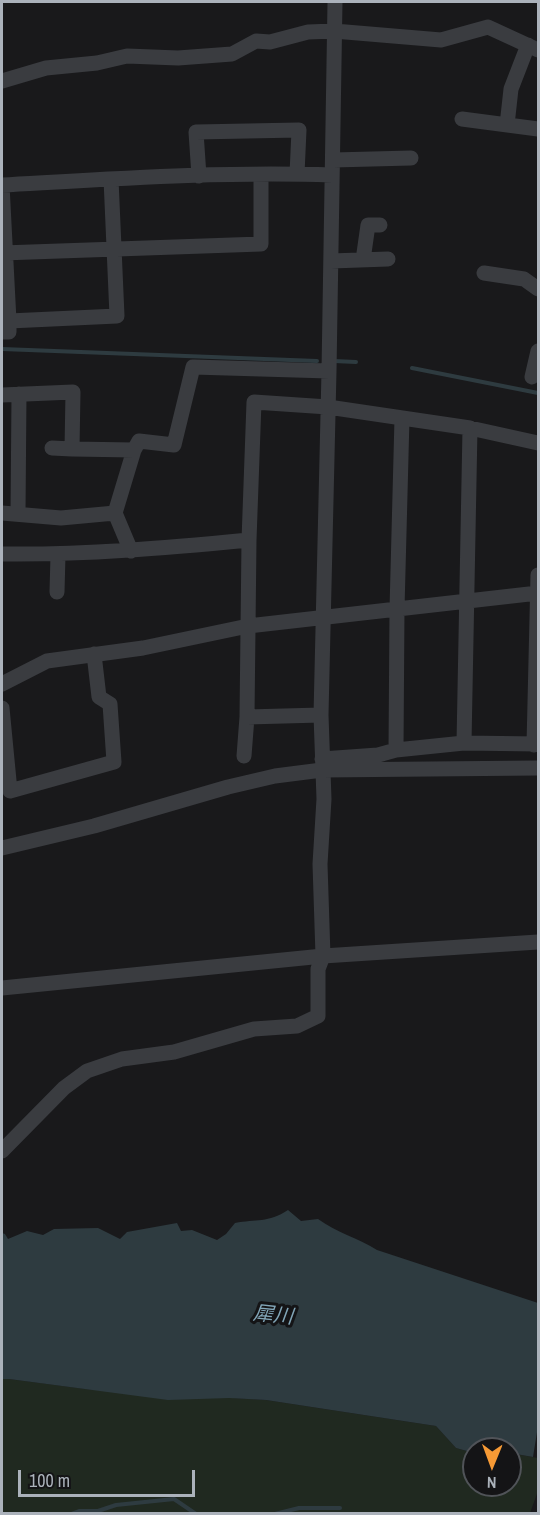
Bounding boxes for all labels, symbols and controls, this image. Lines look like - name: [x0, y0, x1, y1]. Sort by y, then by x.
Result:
- water label: 犀川: [252, 1302, 294, 1330]
- north arrow: [462, 1437, 522, 1497]
- scale bar: [21, 1458, 198, 1496]
- text: 100 m: [29, 1468, 70, 1493]
- text: N: [487, 1472, 497, 1494]

